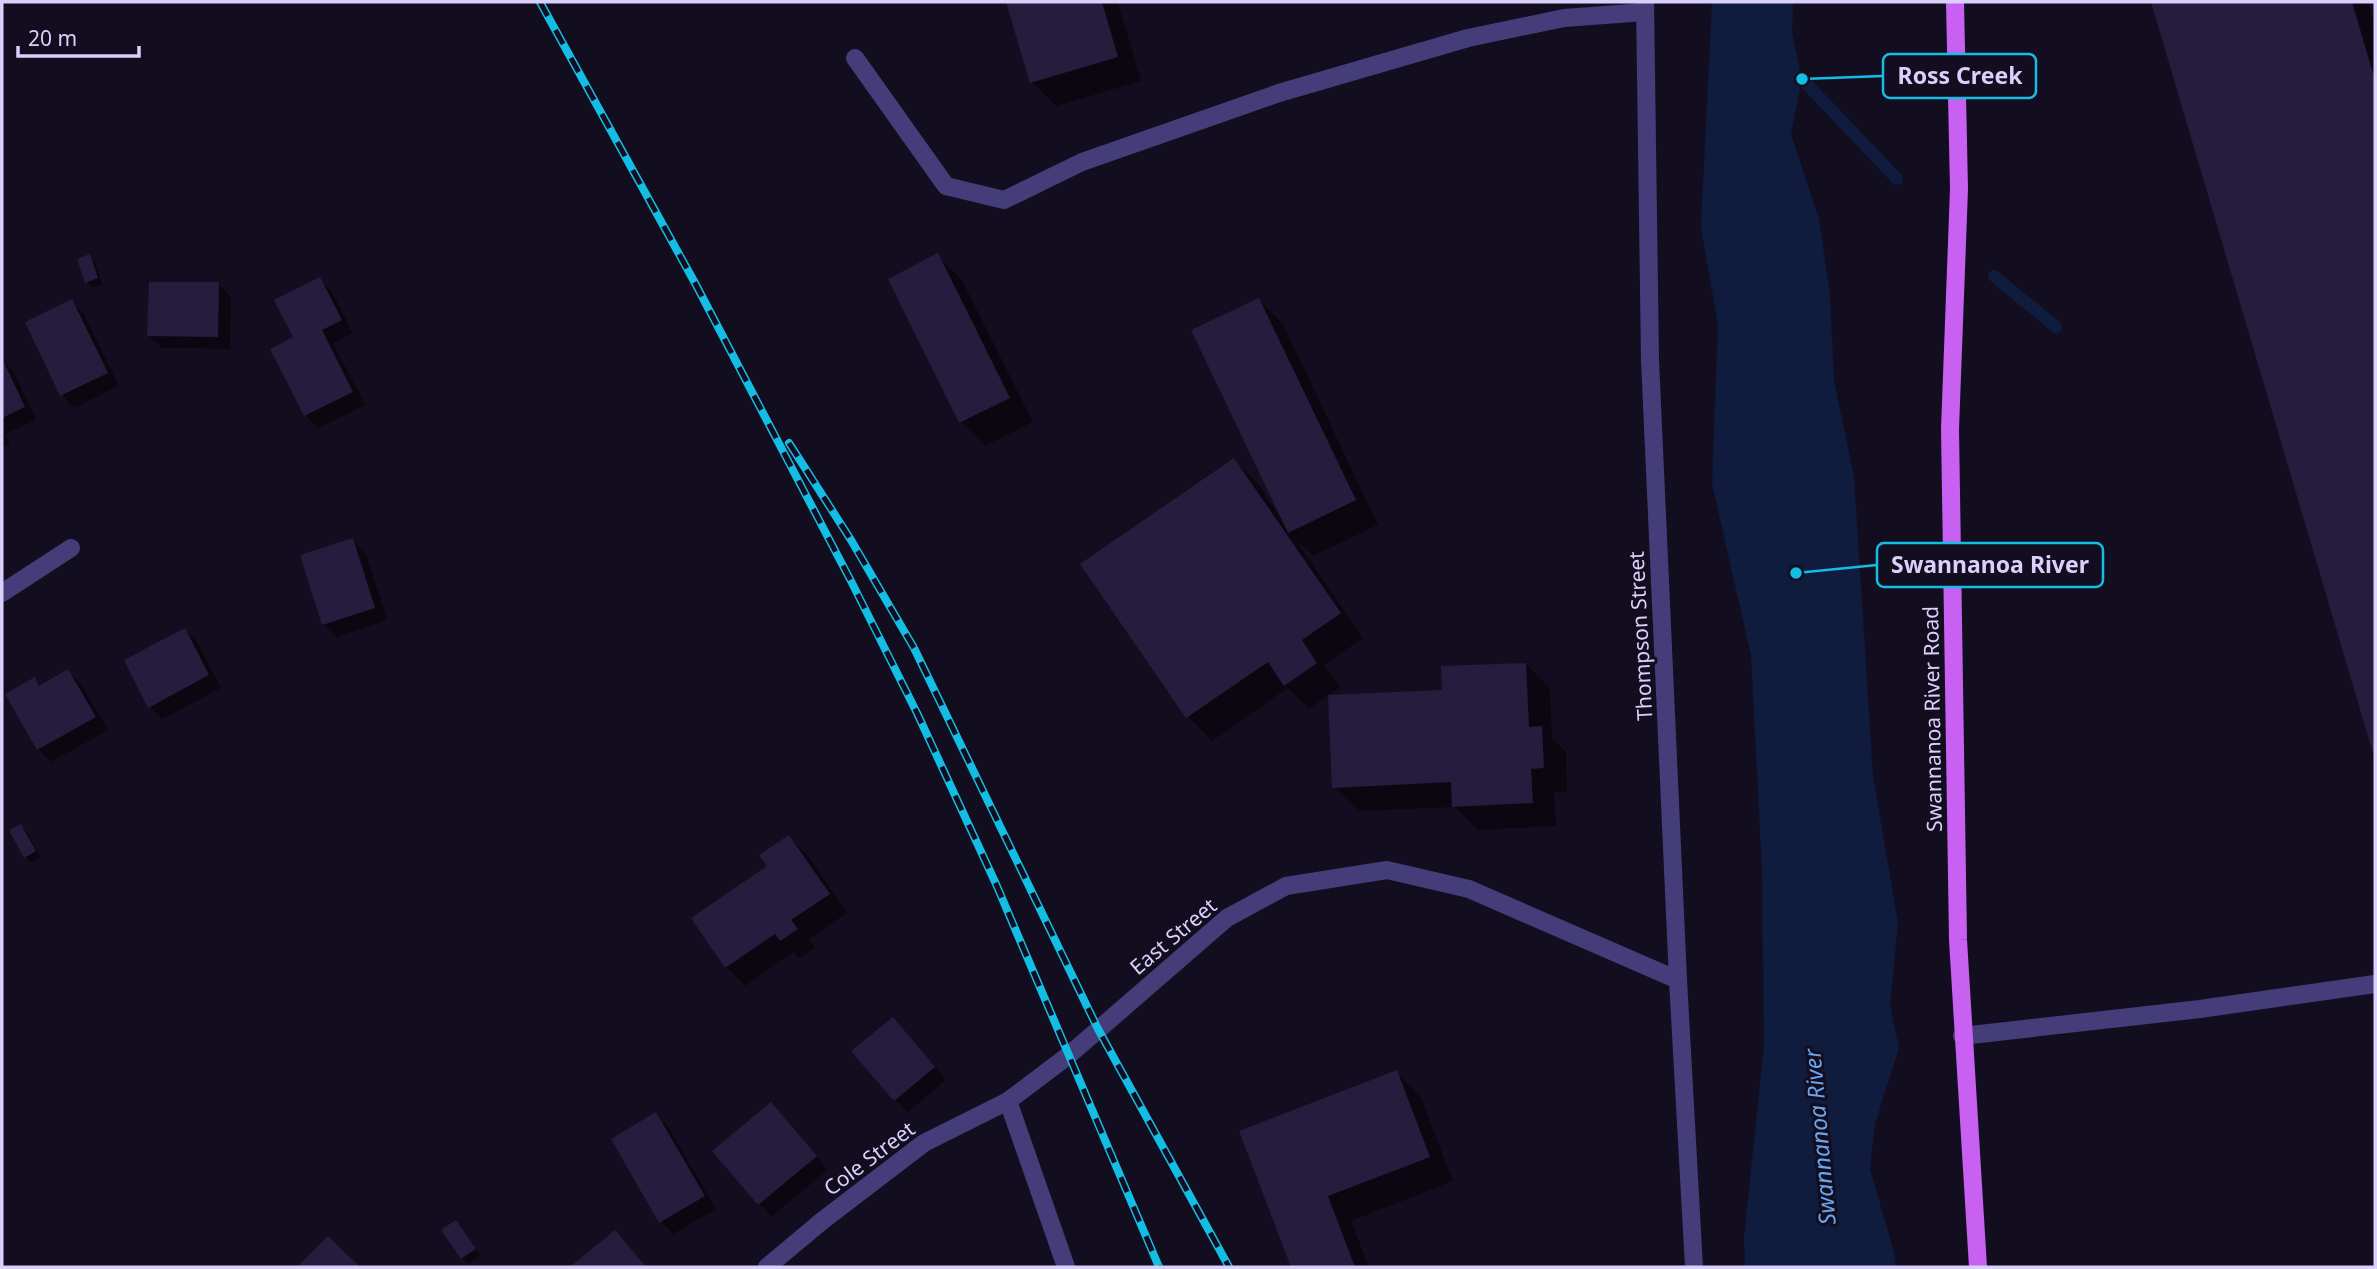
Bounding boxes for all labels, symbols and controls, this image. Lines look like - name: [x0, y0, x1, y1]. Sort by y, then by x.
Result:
- scale bar: [18, 14, 138, 58]
- text: 20 m: [28, 24, 77, 52]
- callout: Ross Creek: [1883, 54, 2036, 98]
- text: Ross Creek: [1898, 59, 2023, 91]
- callout: Swannanoa River: [1877, 543, 2103, 587]
- text: Swannanoa River: [1891, 548, 2089, 580]
- street label: Thompson Street: [1622, 550, 1658, 721]
- street label: Swannanoa River Road: [1916, 606, 1948, 832]
- street label: East Street: [1124, 891, 1223, 981]
- water label: Swannanoa River: [1795, 1047, 1843, 1226]
- street label: Cole Street: [818, 1114, 921, 1201]

